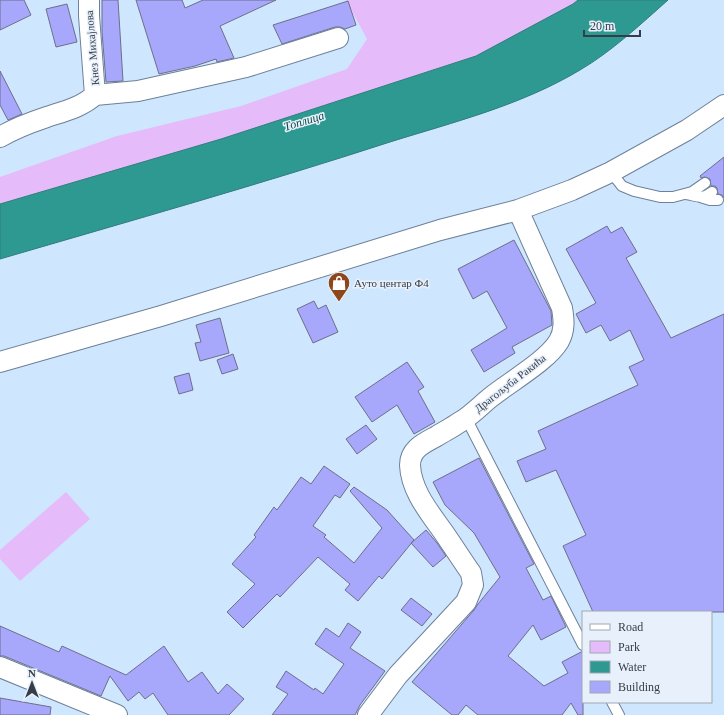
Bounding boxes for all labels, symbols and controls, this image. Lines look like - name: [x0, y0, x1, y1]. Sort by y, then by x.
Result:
- street label: Кнез Михајлова: [83, 10, 101, 86]
- scale bar: [584, 12, 640, 38]
- text: 20 m: [590, 19, 615, 33]
- water label: Топлица: [282, 108, 326, 134]
- shop icon: Ауто центар Ф4: [326, 270, 352, 303]
- place label: Ауто центар Ф4: [354, 277, 429, 289]
- street label: Драгољуба Ракића: [472, 351, 548, 414]
- legend: [582, 611, 712, 703]
- text: Road: [618, 620, 643, 634]
- text: Park: [618, 640, 640, 654]
- text: Water: [618, 660, 646, 674]
- north arrow: [12, 663, 52, 703]
- text: N: [28, 667, 36, 679]
- text: Building: [618, 680, 660, 694]

